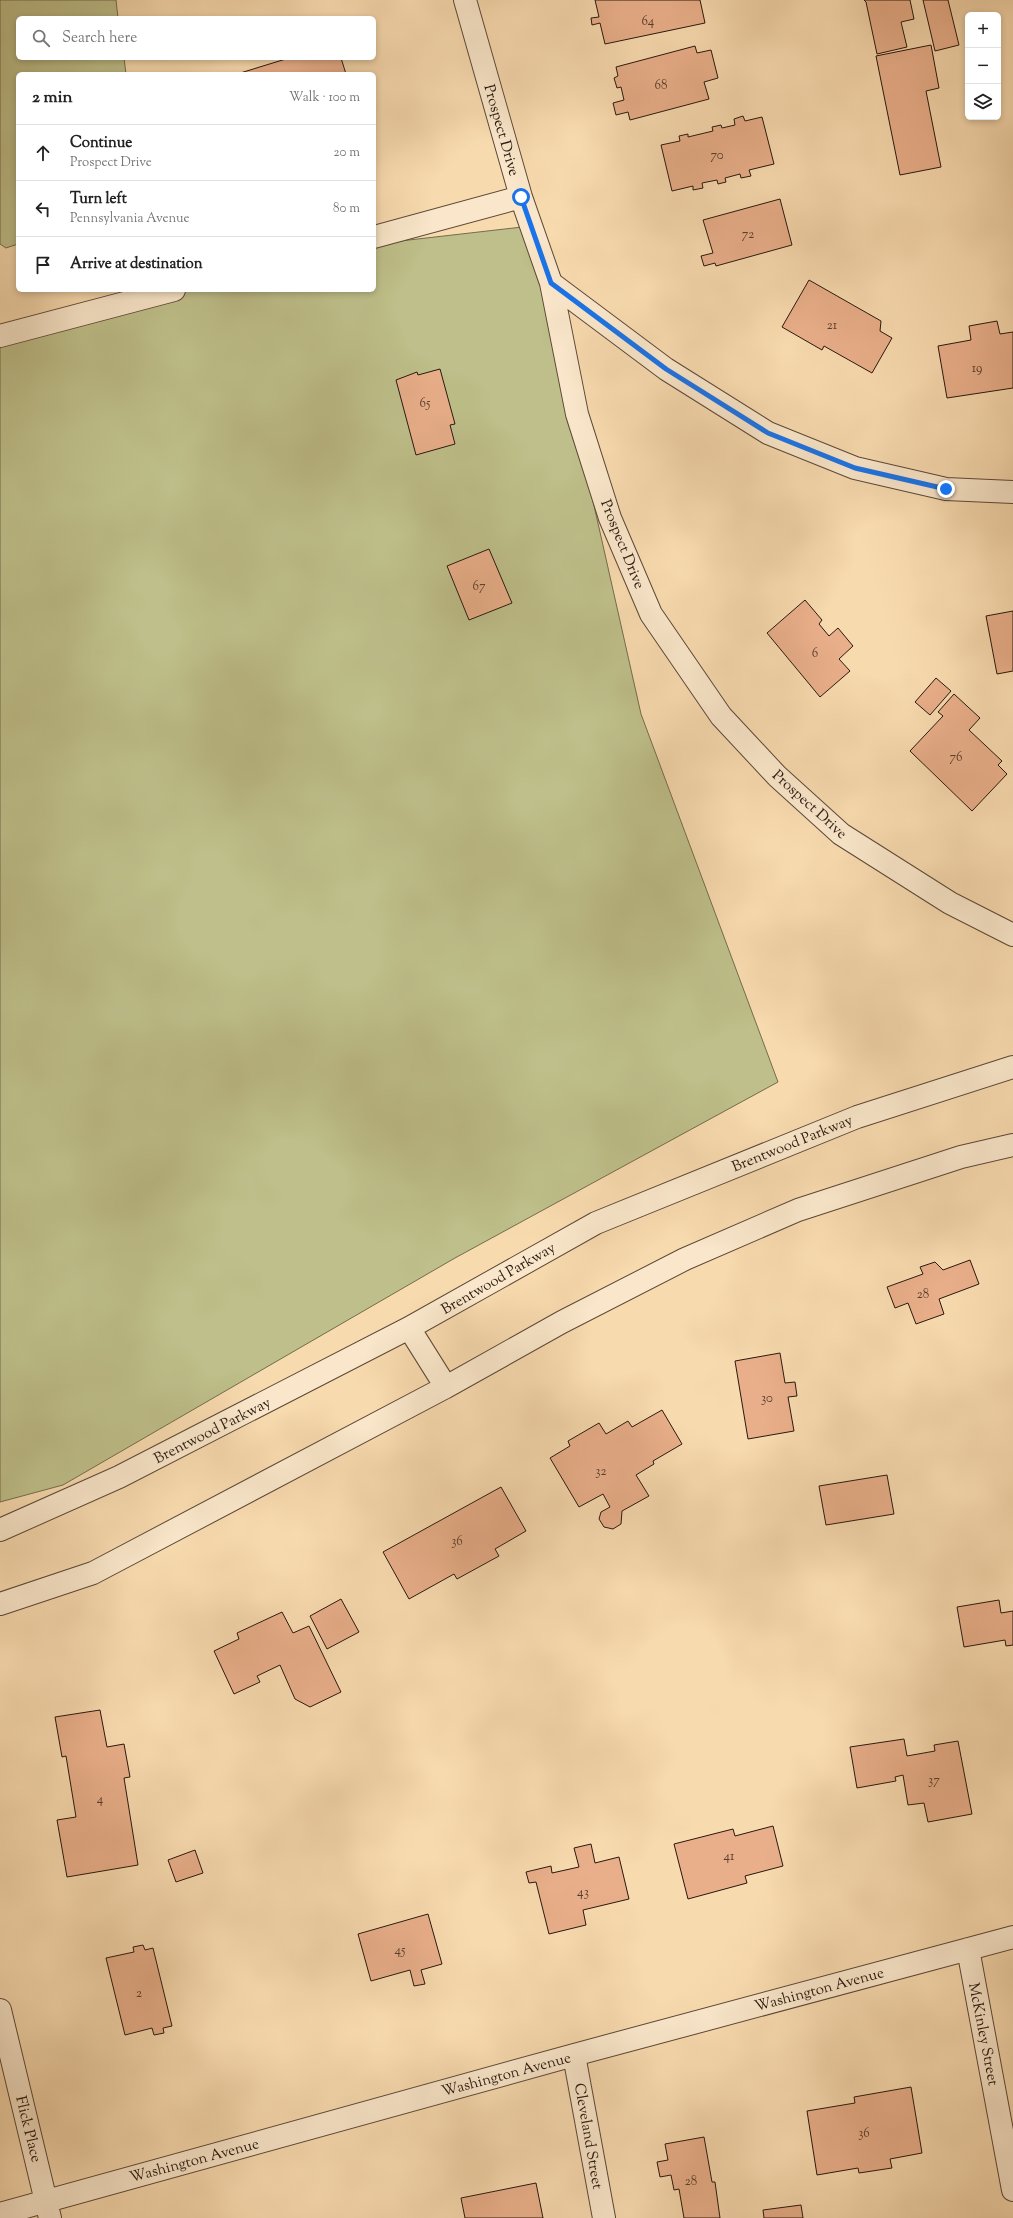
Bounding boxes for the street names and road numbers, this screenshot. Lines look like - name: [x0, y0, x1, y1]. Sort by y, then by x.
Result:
- street label: Prospect Drive: [477, 82, 524, 179]
- street label: Prospect Drive: [594, 497, 649, 592]
- street label: Prospect Drive: [767, 766, 851, 845]
- street label: Brentwood Parkway: [729, 1110, 857, 1178]
- street label: Brentwood Parkway: [438, 1238, 560, 1321]
- street label: Brentwood Parkway: [151, 1393, 275, 1470]
- street label: Washington Avenue: [752, 1963, 886, 2018]
- street label: McKinley Street: [962, 1981, 1003, 2088]
- street label: Washington Avenue: [439, 2048, 573, 2103]
- street label: Cleveland Street: [568, 2082, 607, 2191]
- street label: Flick Place: [9, 2094, 46, 2165]
- street label: Washington Avenue: [127, 2134, 261, 2189]

